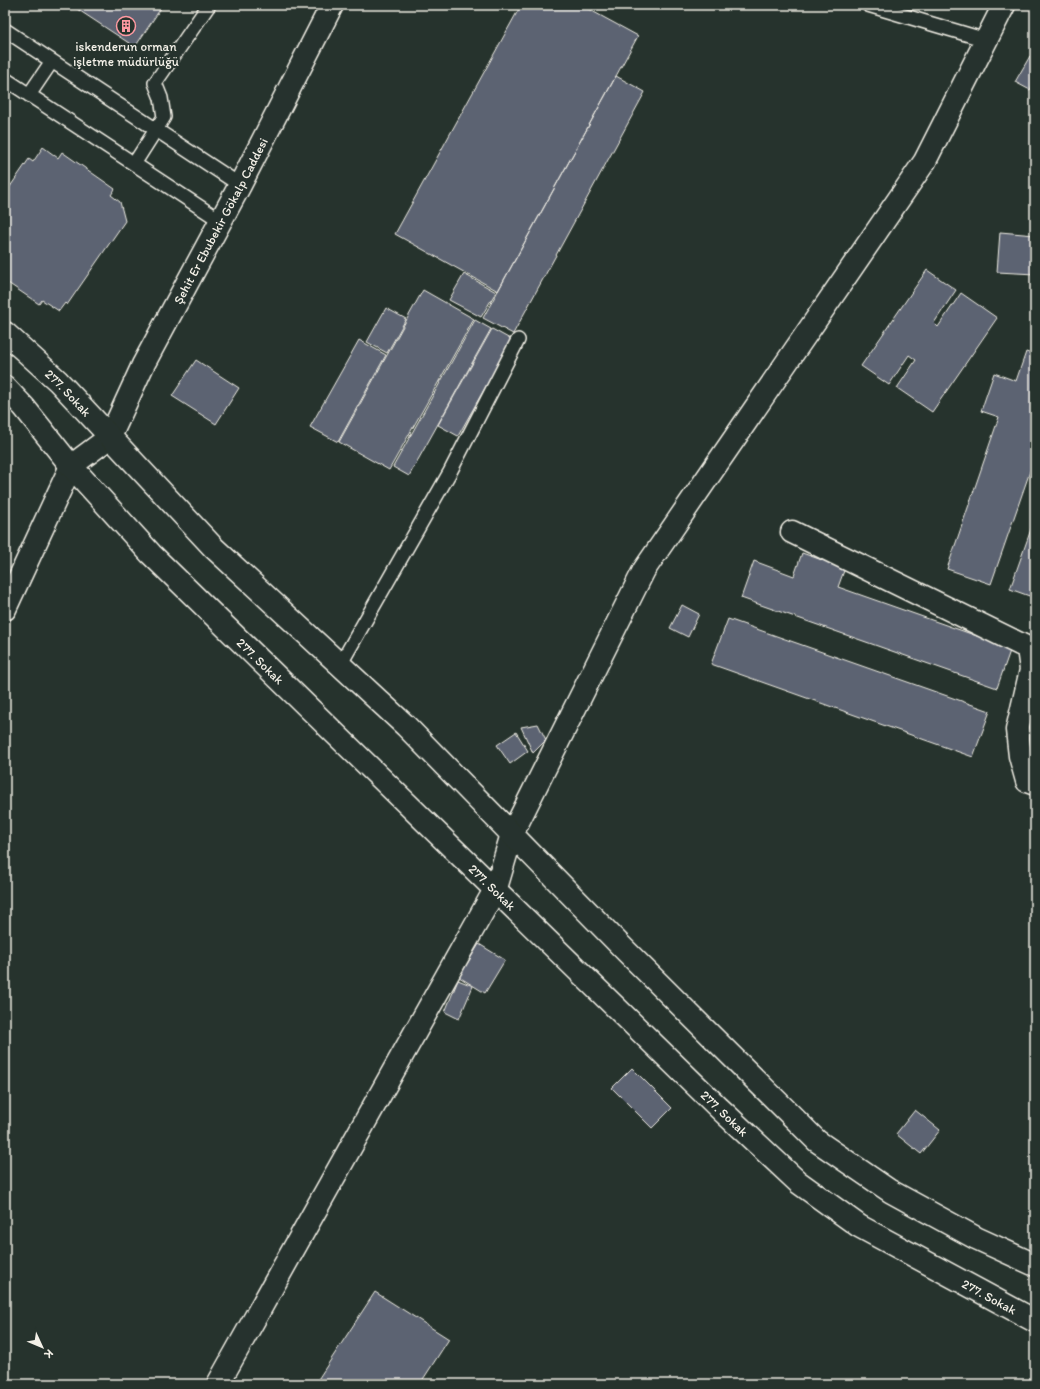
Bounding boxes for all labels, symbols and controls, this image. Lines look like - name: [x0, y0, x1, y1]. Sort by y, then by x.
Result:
- building icon: iskenderun orman işletme müdürlüğü: [115, 15, 137, 37]
- place label: iskenderun orman işletme müdürlüğü: [73, 39, 179, 69]
- street label: Şehit Er Ebubekir Gökalp Caddesi: [170, 135, 270, 306]
- street label: 277. Sokak: [42, 366, 95, 419]
- street label: 277. Sokak: [234, 635, 287, 687]
- street label: 277. Sokak: [466, 861, 519, 914]
- street label: 277. Sokak: [698, 1087, 752, 1139]
- street label: 277. Sokak: [960, 1276, 1020, 1317]
- north arrow: [22, 1327, 62, 1367]
- text: K: [41, 1347, 56, 1361]

